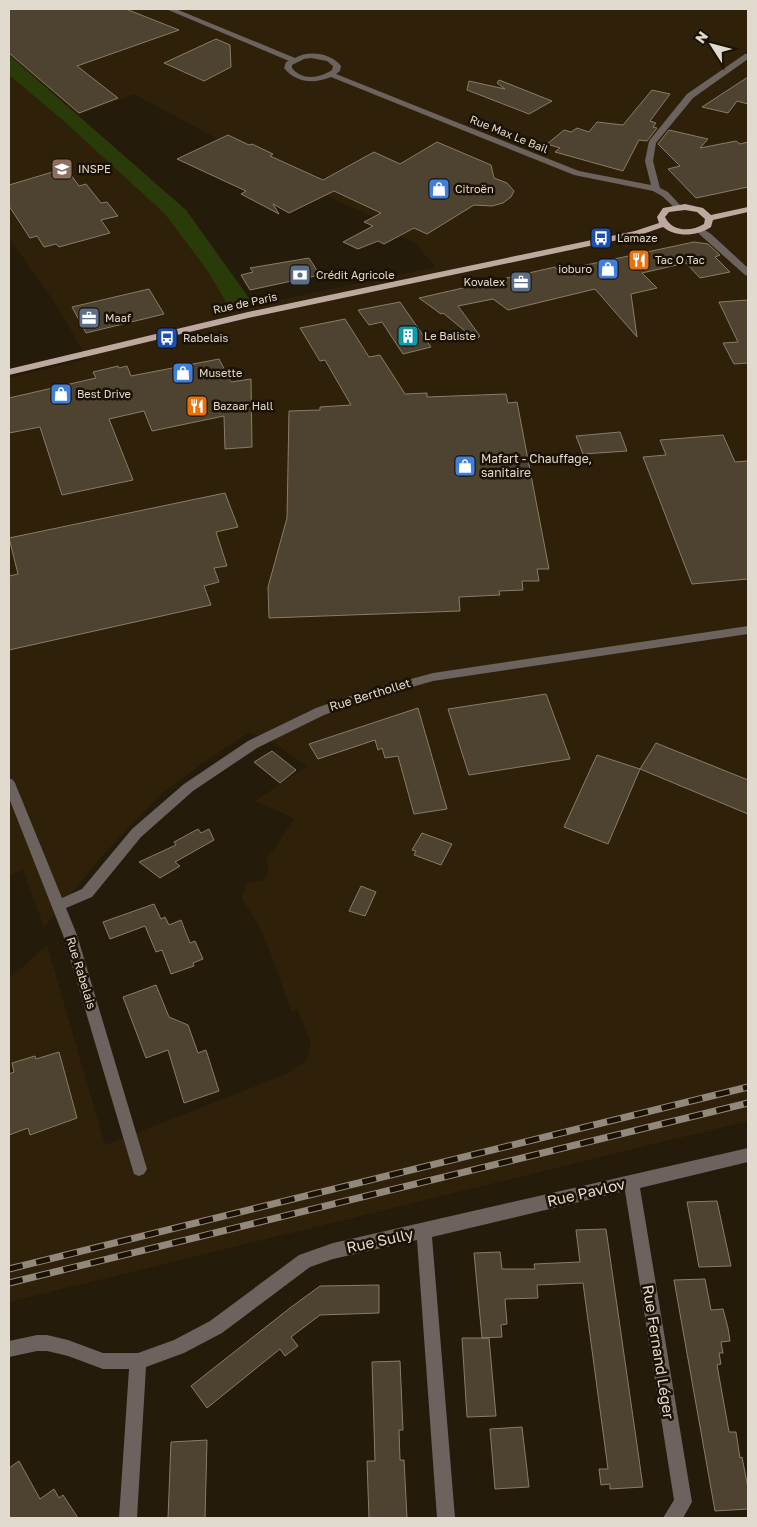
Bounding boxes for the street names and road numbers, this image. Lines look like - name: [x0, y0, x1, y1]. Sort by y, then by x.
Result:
- street label: Rue Max Le Bail: [468, 112, 550, 155]
- street label: Rue de Paris: [212, 289, 278, 316]
- street label: Rue Berthollet: [328, 675, 412, 714]
- street label: Rue Rabelais: [63, 935, 100, 1011]
- street label: Rue Pavlov: [545, 1174, 627, 1210]
- street label: Rue Sully: [345, 1224, 415, 1256]
- street label: Rue Fernand Léger: [639, 1284, 679, 1420]

